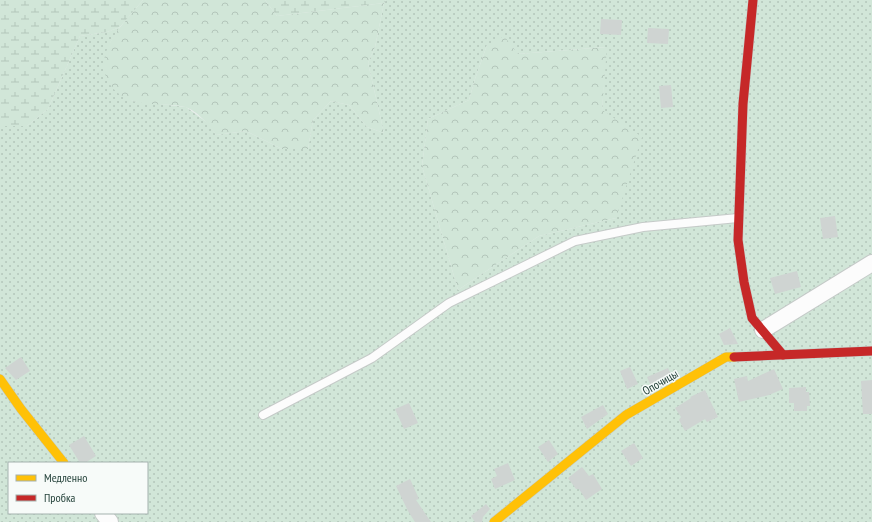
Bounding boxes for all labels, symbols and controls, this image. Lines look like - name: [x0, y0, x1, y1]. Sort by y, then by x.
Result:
- street label: Опочицы: [639, 366, 681, 398]
- legend: [8, 462, 148, 514]
- text: Медленно: [44, 470, 87, 485]
- text: Пробка: [44, 490, 76, 505]

